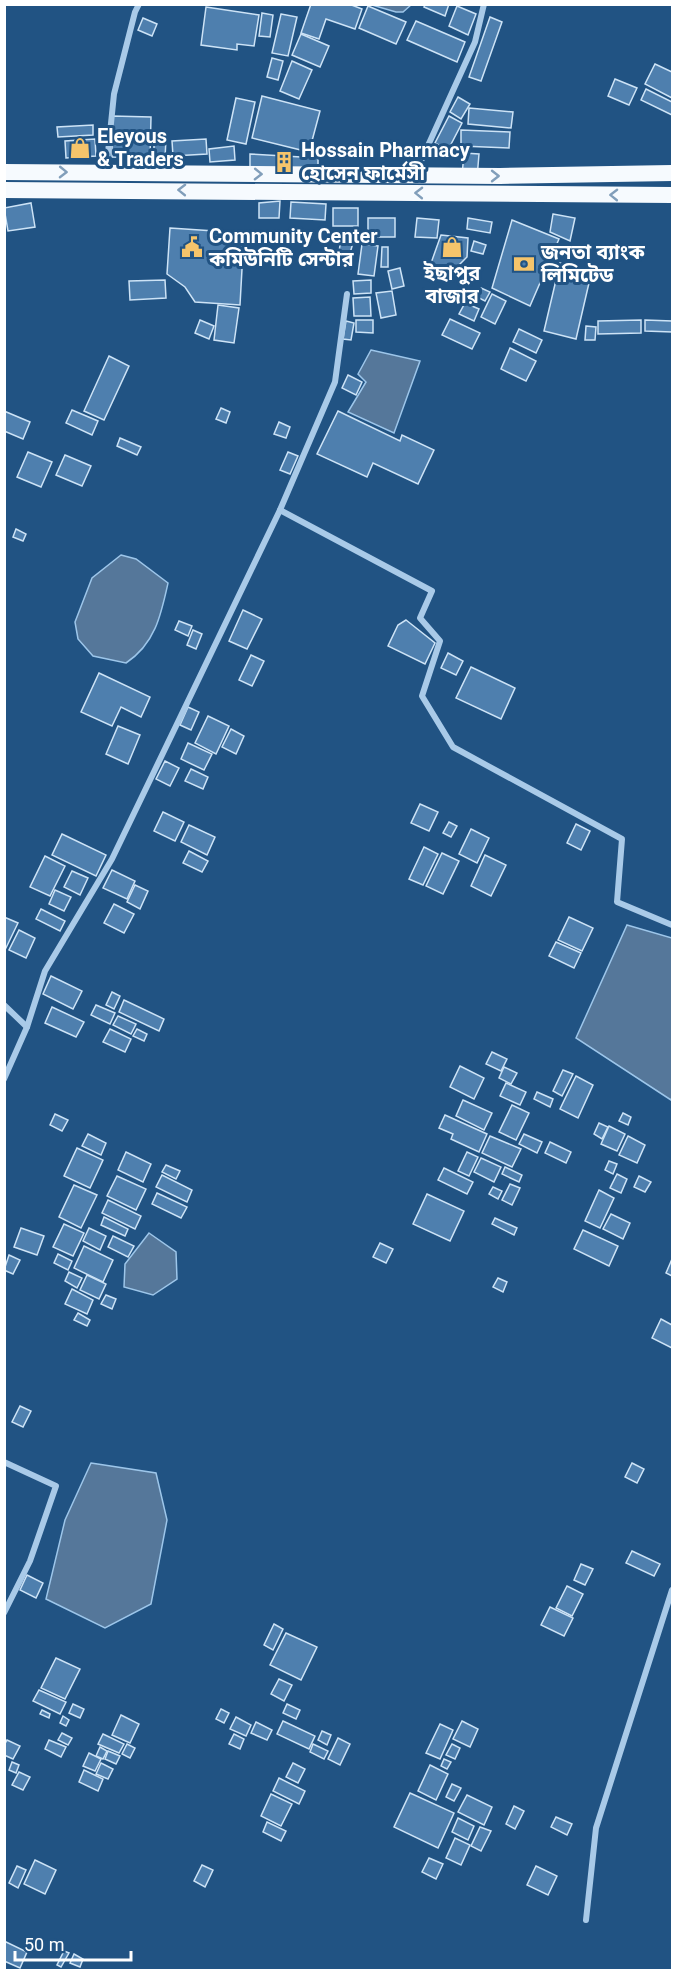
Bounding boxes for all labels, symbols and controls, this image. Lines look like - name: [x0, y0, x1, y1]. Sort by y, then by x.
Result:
- place label: Eleyous & Traders: [97, 124, 184, 171]
- shop icon: Eleyous & Traders: [68, 136, 92, 160]
- place label: Hossain Pharmacy হোসেন ফার্মেসী: [301, 138, 471, 185]
- building icon: Hossain Pharmacy হোসেন ফার্মেসী: [272, 150, 296, 174]
- one-way arrow: [58, 166, 67, 178]
- one-way arrow: [253, 168, 262, 180]
- one-way arrow: [490, 170, 499, 182]
- one-way arrow: [178, 184, 187, 196]
- one-way arrow: [415, 187, 424, 199]
- one-way arrow: [610, 188, 619, 201]
- place label: Community Center কমিউনিটি সেন্টার: [208, 224, 378, 271]
- public building icon: Community Center কমিউনিটি সেন্টার: [180, 235, 204, 259]
- shop icon: ইছাপুর বাজার: [440, 235, 464, 259]
- place label: জনতা ব্যাংক লিমিটেড: [540, 240, 645, 287]
- bank icon: জনতা ব্যাংক লিমিটেড: [512, 252, 536, 276]
- place label: ইছাপুর বাজার: [423, 261, 481, 308]
- scale bar: [15, 1924, 130, 1962]
- text: 50 m: [24, 1934, 64, 1955]

